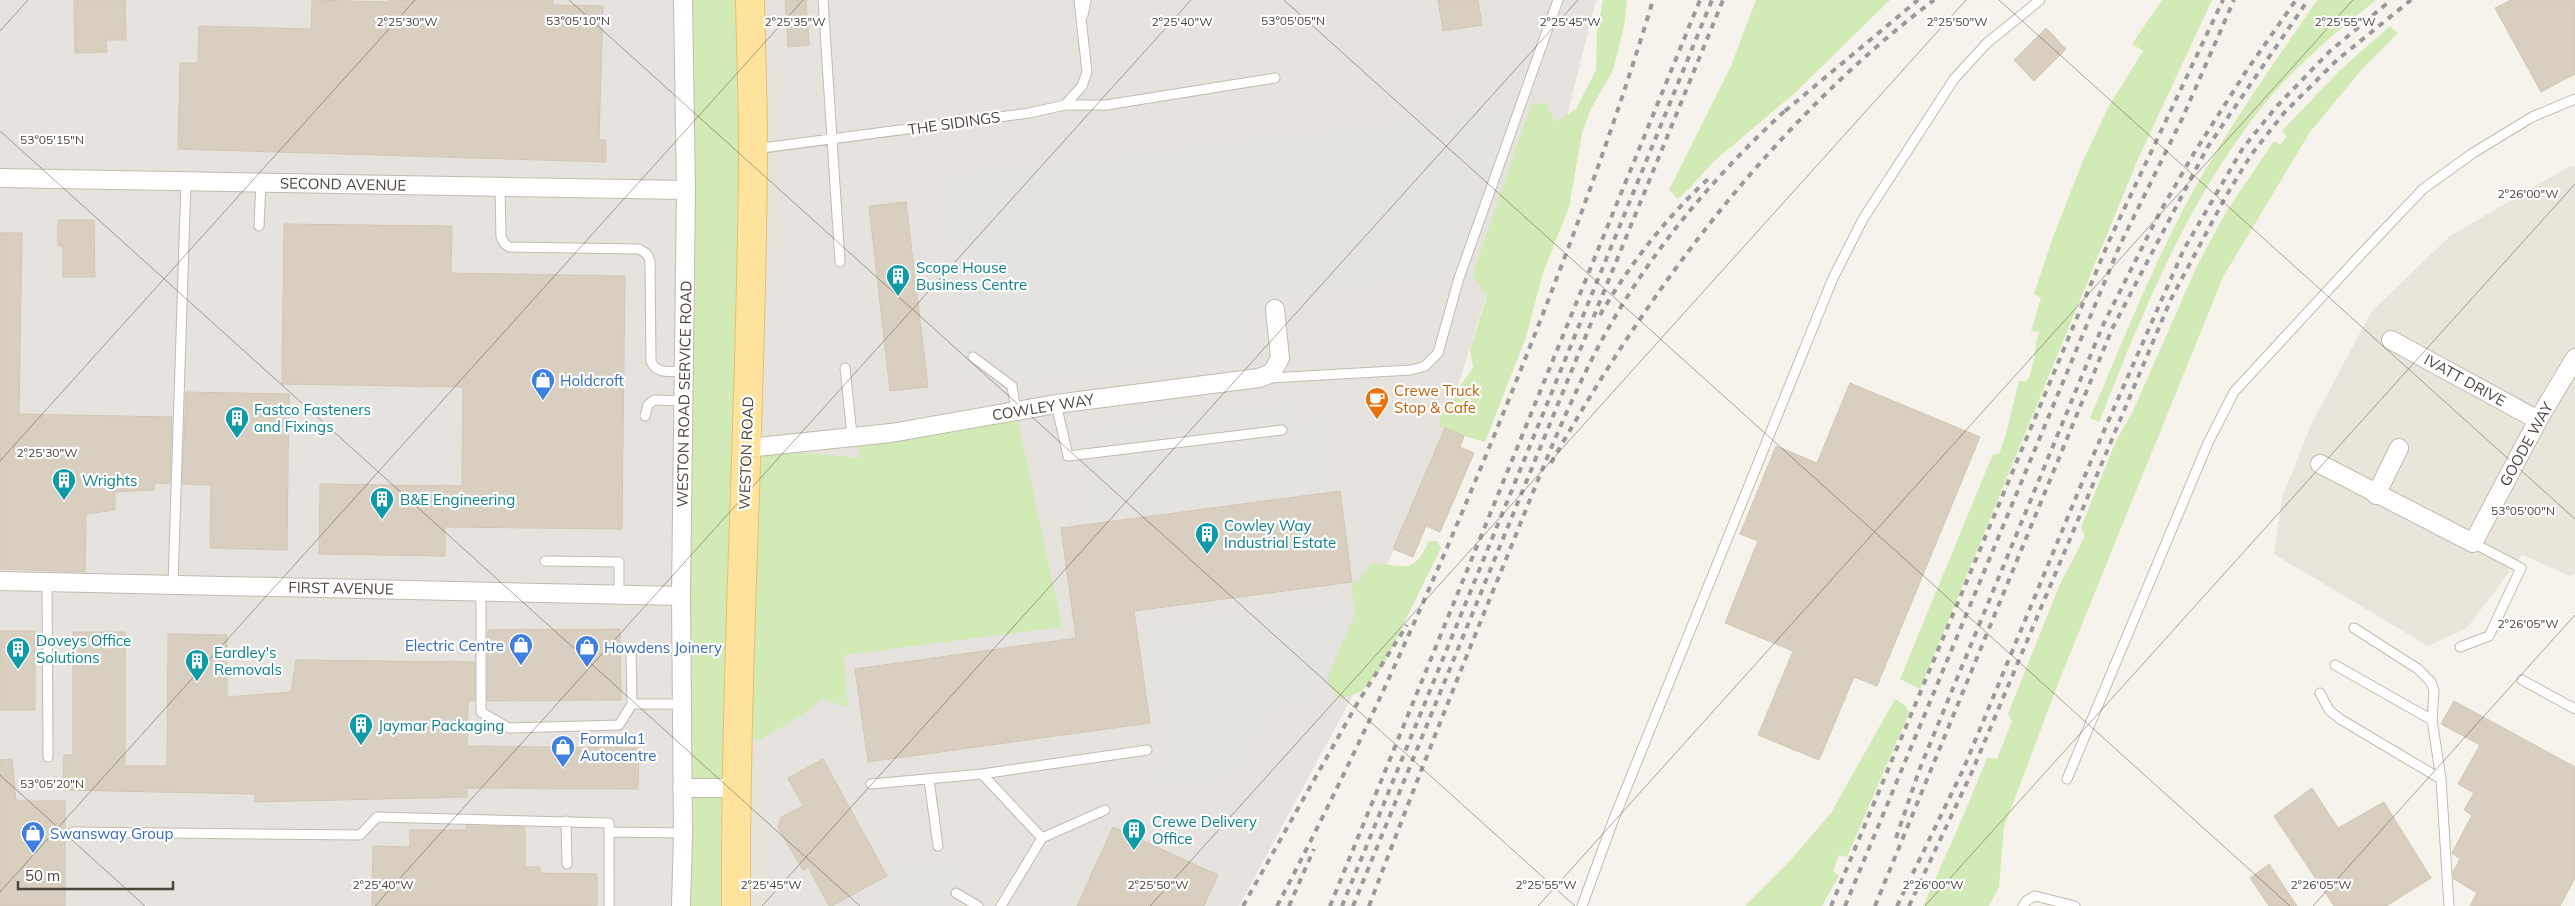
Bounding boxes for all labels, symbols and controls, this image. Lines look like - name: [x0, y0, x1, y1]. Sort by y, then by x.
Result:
- text: 53°05'10"N: [546, 13, 610, 28]
- text: 53°05'05"N: [1261, 13, 1325, 28]
- text: 2°25'30"W: [376, 14, 438, 29]
- text: 2°25'35"W: [764, 14, 826, 29]
- text: 2°25'40"W: [1151, 14, 1213, 29]
- text: 2°25'45"W: [1539, 14, 1601, 29]
- text: 2°25'50"W: [1926, 14, 1988, 29]
- text: 2°25'55"W: [2314, 14, 2376, 29]
- street label: THE SIDINGS: [907, 107, 1001, 139]
- text: 53°05'15"N: [20, 132, 84, 147]
- street label: SECOND AVENUE: [280, 173, 407, 195]
- text: 2°26'00"W: [2497, 186, 2559, 201]
- place label: Scope House Business Centre: [916, 258, 1027, 294]
- building icon: Scope House Business Centre: [885, 263, 911, 297]
- street label: WESTON ROAD SERVICE ROAD: [673, 280, 695, 508]
- street label: IVATT DRIVE: [2421, 350, 2509, 410]
- shop icon: Holdcroft: [530, 367, 556, 401]
- place label: Holdcroft: [560, 371, 624, 390]
- place label: Crewe Truck Stop & Cafe: [1394, 381, 1480, 417]
- cafe icon: Crewe Truck Stop & Cafe: [1364, 386, 1390, 420]
- street label: COWLEY WAY: [991, 389, 1096, 424]
- street label: WESTON ROAD: [735, 396, 757, 510]
- street label: GOODE WAY: [2495, 398, 2557, 489]
- place label: Fastco Fasteners and Fixings: [254, 400, 371, 436]
- building icon: Fastco Fasteners and Fixings: [224, 405, 250, 439]
- text: 2°25'30"W: [16, 445, 78, 460]
- building icon: Wrights: [51, 467, 77, 501]
- place label: Wrights: [82, 471, 137, 490]
- building icon: B&E Engineering: [369, 486, 395, 520]
- place label: B&E Engineering: [400, 490, 515, 509]
- text: 53°05'00"N: [2491, 503, 2555, 518]
- place label: Cowley Way Industrial Estate: [1224, 516, 1336, 552]
- building icon: Cowley Way Industrial Estate: [1194, 521, 1220, 555]
- street label: FIRST AVENUE: [288, 578, 394, 598]
- text: 2°26'05"W: [2497, 616, 2559, 631]
- place label: Doveys Office Solutions: [36, 631, 131, 667]
- shop icon: Electric Centre: [508, 632, 534, 666]
- shop icon: Howdens Joinery: [574, 634, 600, 668]
- building icon: Doveys Office Solutions: [5, 636, 31, 670]
- place label: Electric Centre: [405, 636, 504, 655]
- place label: Howdens Joinery: [604, 638, 722, 657]
- place label: Eardley's Removals: [214, 643, 282, 679]
- building icon: Eardley's Removals: [184, 648, 210, 682]
- building icon: Jaymar Packaging: [348, 712, 374, 746]
- place label: Jaymar Packaging: [378, 716, 504, 735]
- place label: Formula1 Autocentre: [580, 729, 656, 765]
- shop icon: Formula1 Autocentre: [550, 734, 576, 768]
- text: 53°05'20"N: [20, 776, 84, 791]
- place label: Crewe Delivery Office: [1152, 812, 1257, 848]
- building icon: Crewe Delivery Office: [1121, 817, 1147, 851]
- shop icon: Swansway Group: [20, 820, 46, 854]
- place label: Swansway Group: [50, 824, 173, 843]
- scale bar: [18, 858, 172, 890]
- text: 50 m: [25, 866, 60, 885]
- text: 2°25'40"W: [352, 877, 414, 892]
- text: 2°25'45"W: [740, 877, 802, 892]
- text: 2°25'50"W: [1127, 877, 1189, 892]
- text: 2°25'55"W: [1515, 877, 1577, 892]
- text: 2°26'00"W: [1902, 877, 1964, 892]
- text: 2°26'05"W: [2290, 877, 2352, 892]

